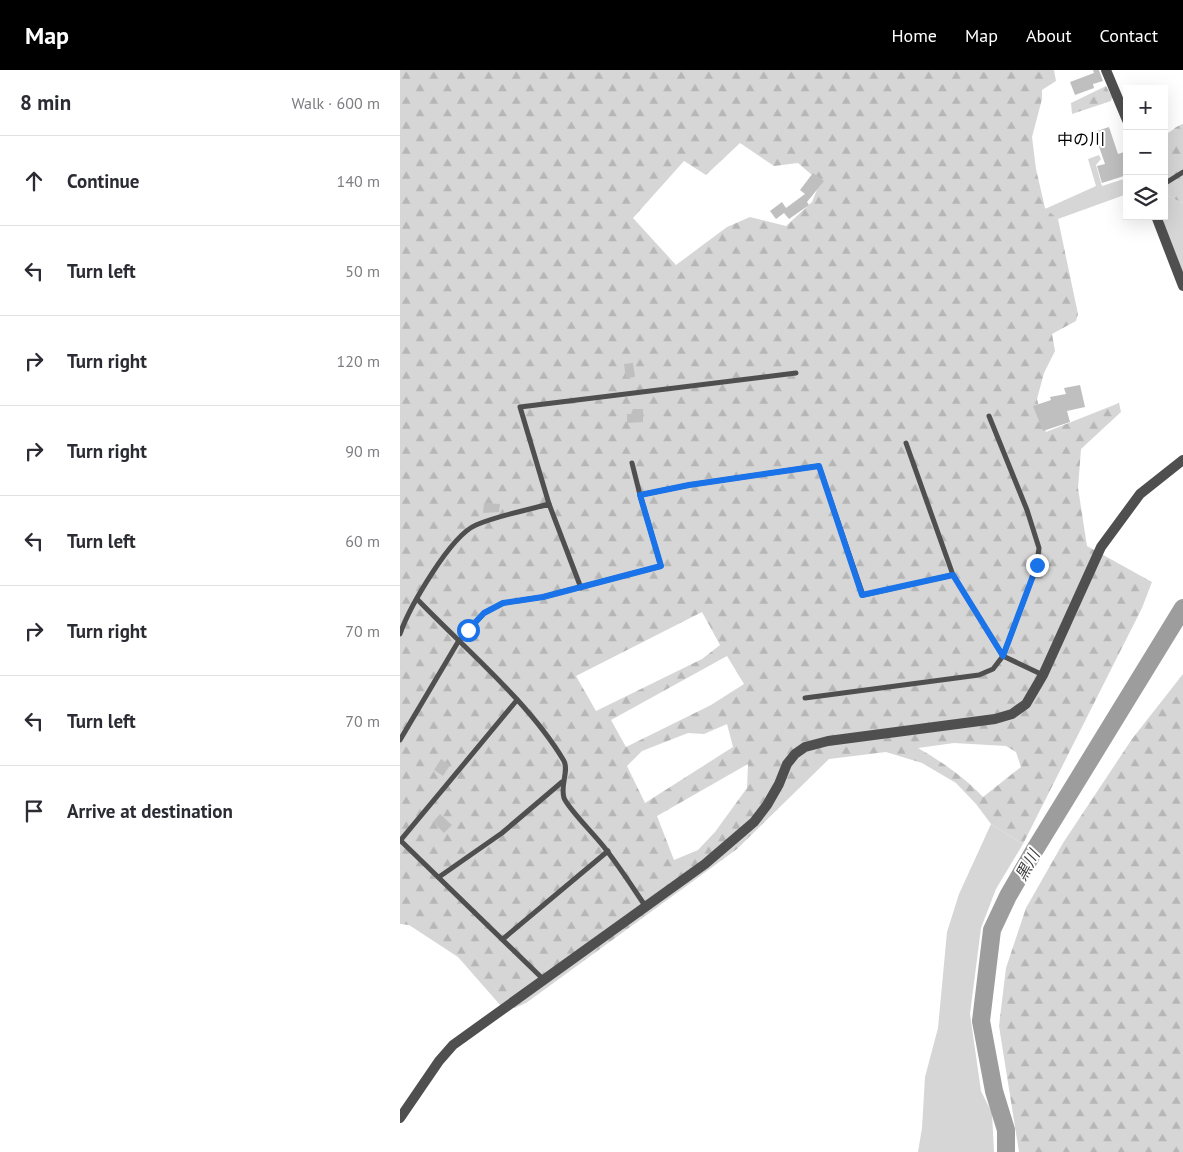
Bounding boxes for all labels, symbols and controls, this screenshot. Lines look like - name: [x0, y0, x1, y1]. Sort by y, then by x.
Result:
- text: Map: [25, 20, 69, 51]
- text: Home: [891, 24, 937, 47]
- text: Map: [965, 24, 998, 47]
- text: About: [1026, 24, 1072, 47]
- text: Contact: [1100, 24, 1158, 47]
- map controls: [1123, 85, 1168, 220]
- button: +: [1123, 85, 1168, 130]
- text: 8 min: [20, 89, 71, 116]
- text: Walk · 600 m: [291, 93, 380, 113]
- district label: 中の川: [1057, 129, 1105, 149]
- button: −: [1123, 130, 1168, 175]
- icon: ahead: [20, 167, 48, 195]
- text: Continue: [67, 169, 139, 193]
- text: 140 m: [337, 171, 380, 191]
- button: layers: [1123, 175, 1168, 220]
- icon: left: [20, 257, 48, 285]
- text: Turn left: [67, 259, 136, 283]
- text: 50 m: [345, 261, 380, 281]
- icon: right: [20, 347, 48, 375]
- text: Turn right: [67, 349, 147, 373]
- text: 120 m: [337, 351, 380, 371]
- icon: right: [20, 437, 48, 465]
- text: Turn right: [67, 439, 147, 463]
- text: 90 m: [345, 441, 380, 461]
- icon: left: [20, 527, 48, 555]
- text: Turn left: [67, 529, 136, 553]
- text: 60 m: [345, 531, 380, 551]
- route end: [1026, 554, 1049, 577]
- icon: right: [20, 617, 48, 645]
- text: Turn right: [67, 619, 147, 643]
- route start: [457, 619, 480, 642]
- text: 70 m: [345, 621, 380, 641]
- icon: left: [20, 707, 48, 735]
- text: Turn left: [67, 709, 136, 733]
- text: 70 m: [345, 711, 380, 731]
- icon: arrive: [20, 797, 48, 825]
- text: Arrive at destination: [67, 799, 233, 823]
- water label: 黒川: [1010, 844, 1044, 884]

